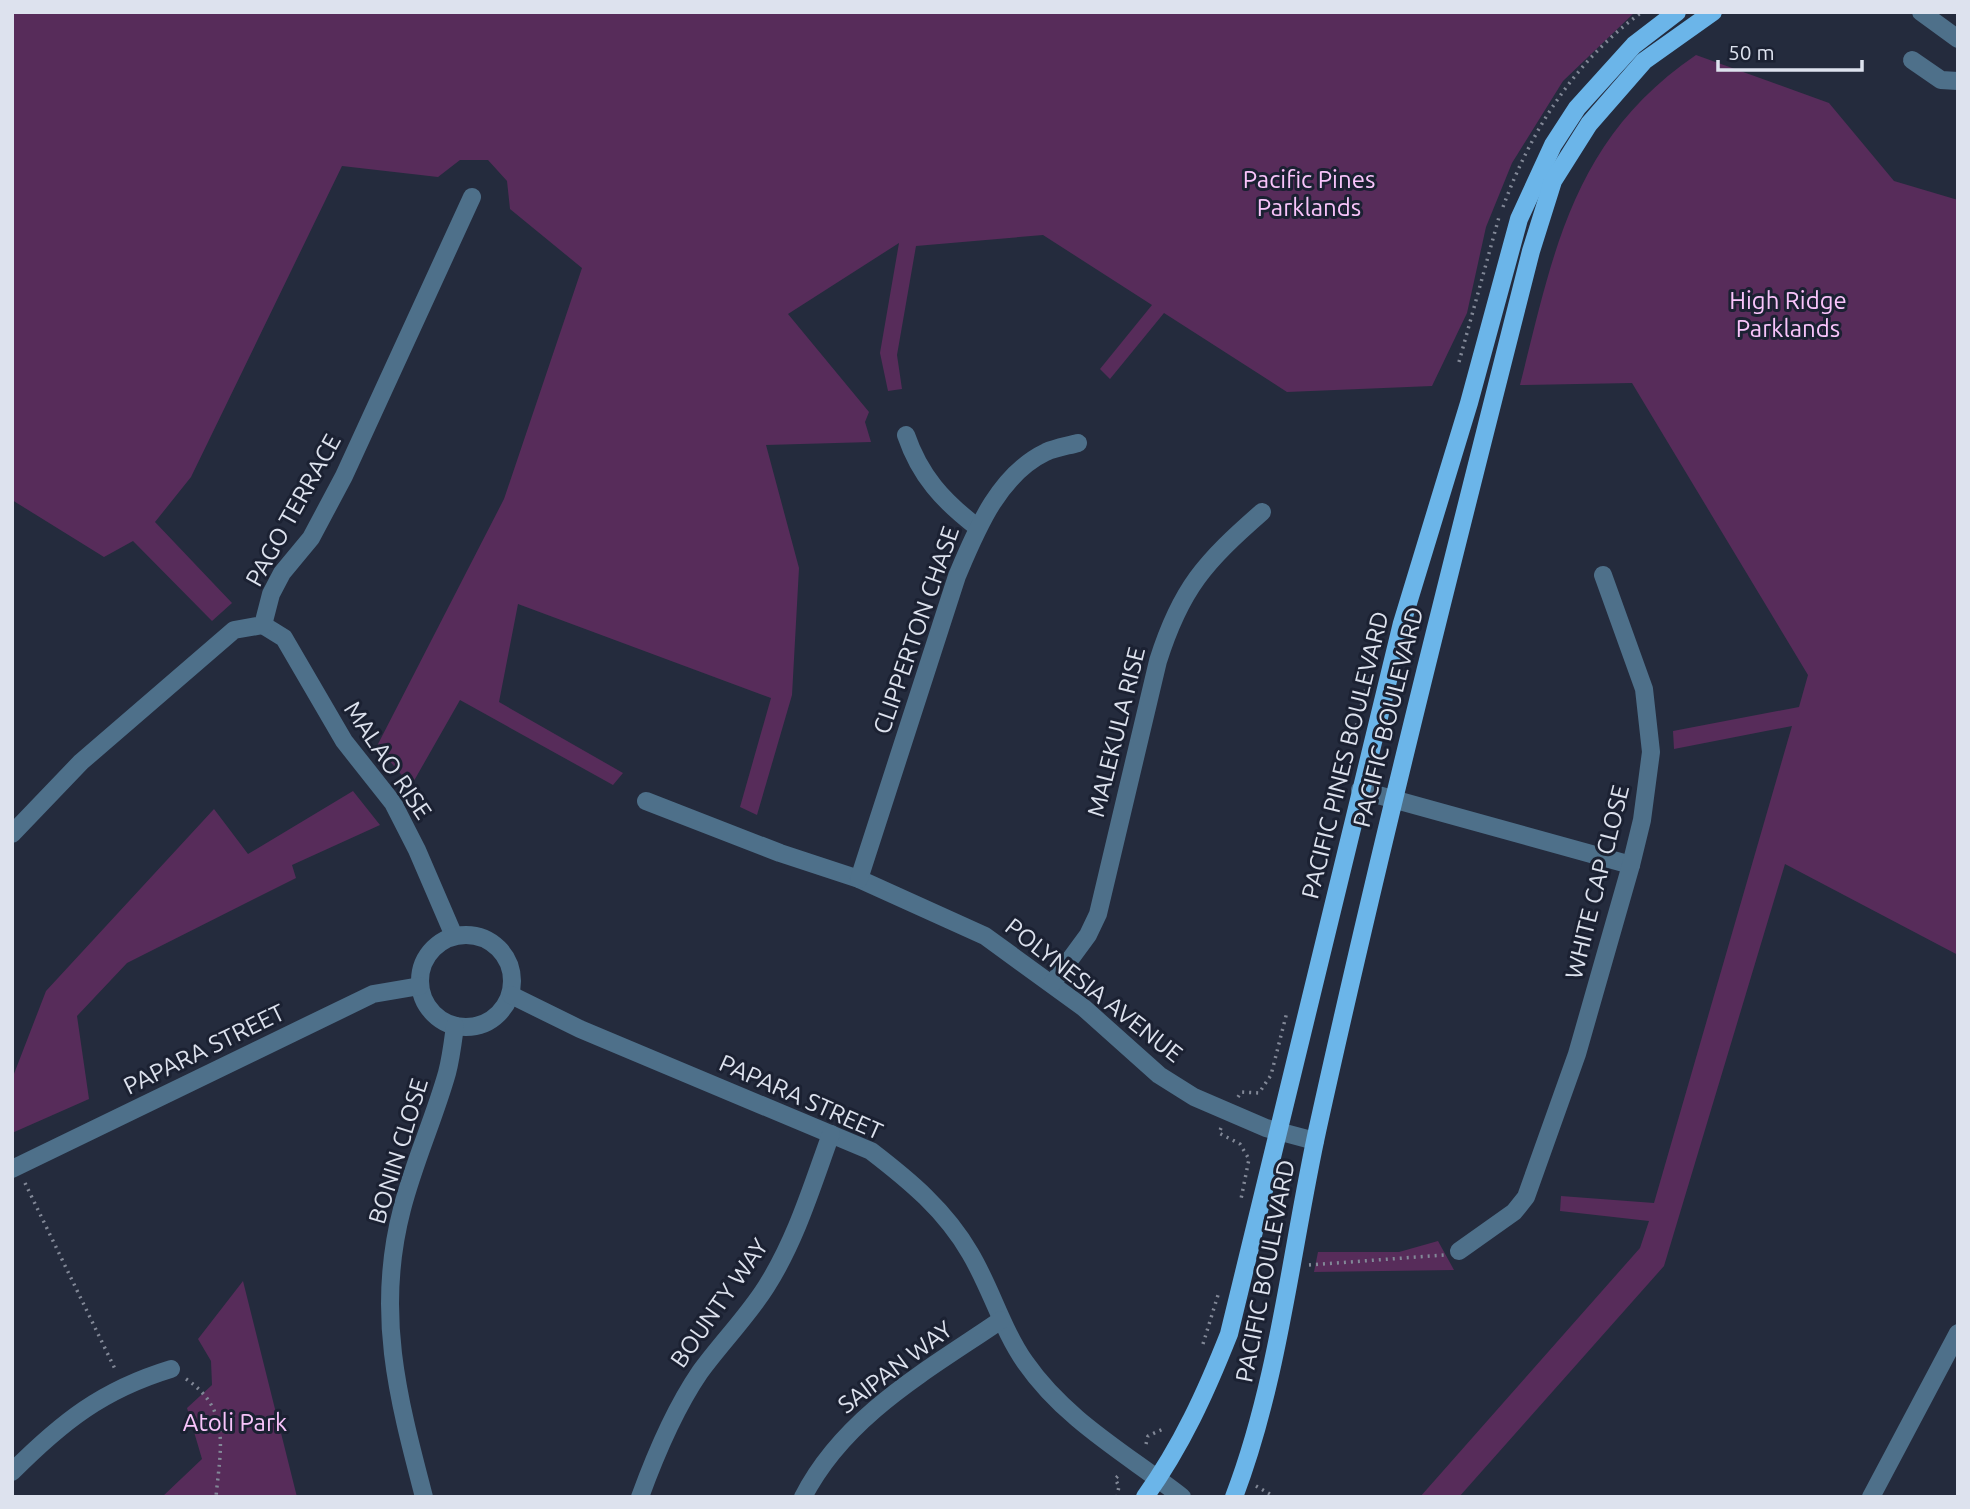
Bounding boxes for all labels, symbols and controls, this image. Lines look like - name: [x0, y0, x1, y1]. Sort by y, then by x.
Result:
- scale bar: [1718, 28, 1862, 72]
- text: 50 m: [1728, 40, 1775, 64]
- park label: Pacific Pines Parklands: [1243, 166, 1375, 221]
- park label: High Ridge Parklands: [1729, 287, 1847, 342]
- street label: PAGO TERRACE: [240, 429, 346, 591]
- street label: CLIPPERTON CHASE: [868, 523, 964, 737]
- street label: PACIFIC BOULEVARD: [1348, 604, 1428, 830]
- street label: PACIFIC PINES BOULEVARD: [1296, 609, 1394, 901]
- street label: MALEKULA RISE: [1082, 644, 1150, 820]
- street label: MALAO RISE: [339, 696, 437, 824]
- street label: WHITE CAP CLOSE: [1560, 782, 1634, 982]
- street label: POLYNESIA AVENUE: [1000, 913, 1188, 1067]
- street label: PAPARA STREET: [119, 998, 289, 1100]
- street label: PAPARA STREET: [715, 1049, 887, 1145]
- street label: BONIN CLOSE: [363, 1075, 433, 1227]
- street label: PACIFIC BOULEVARD: [1230, 1157, 1300, 1385]
- street label: BOUNTY WAY: [665, 1234, 773, 1372]
- street label: SAIPAN WAY: [833, 1315, 957, 1419]
- park label: Atoli Park: [183, 1409, 287, 1436]

